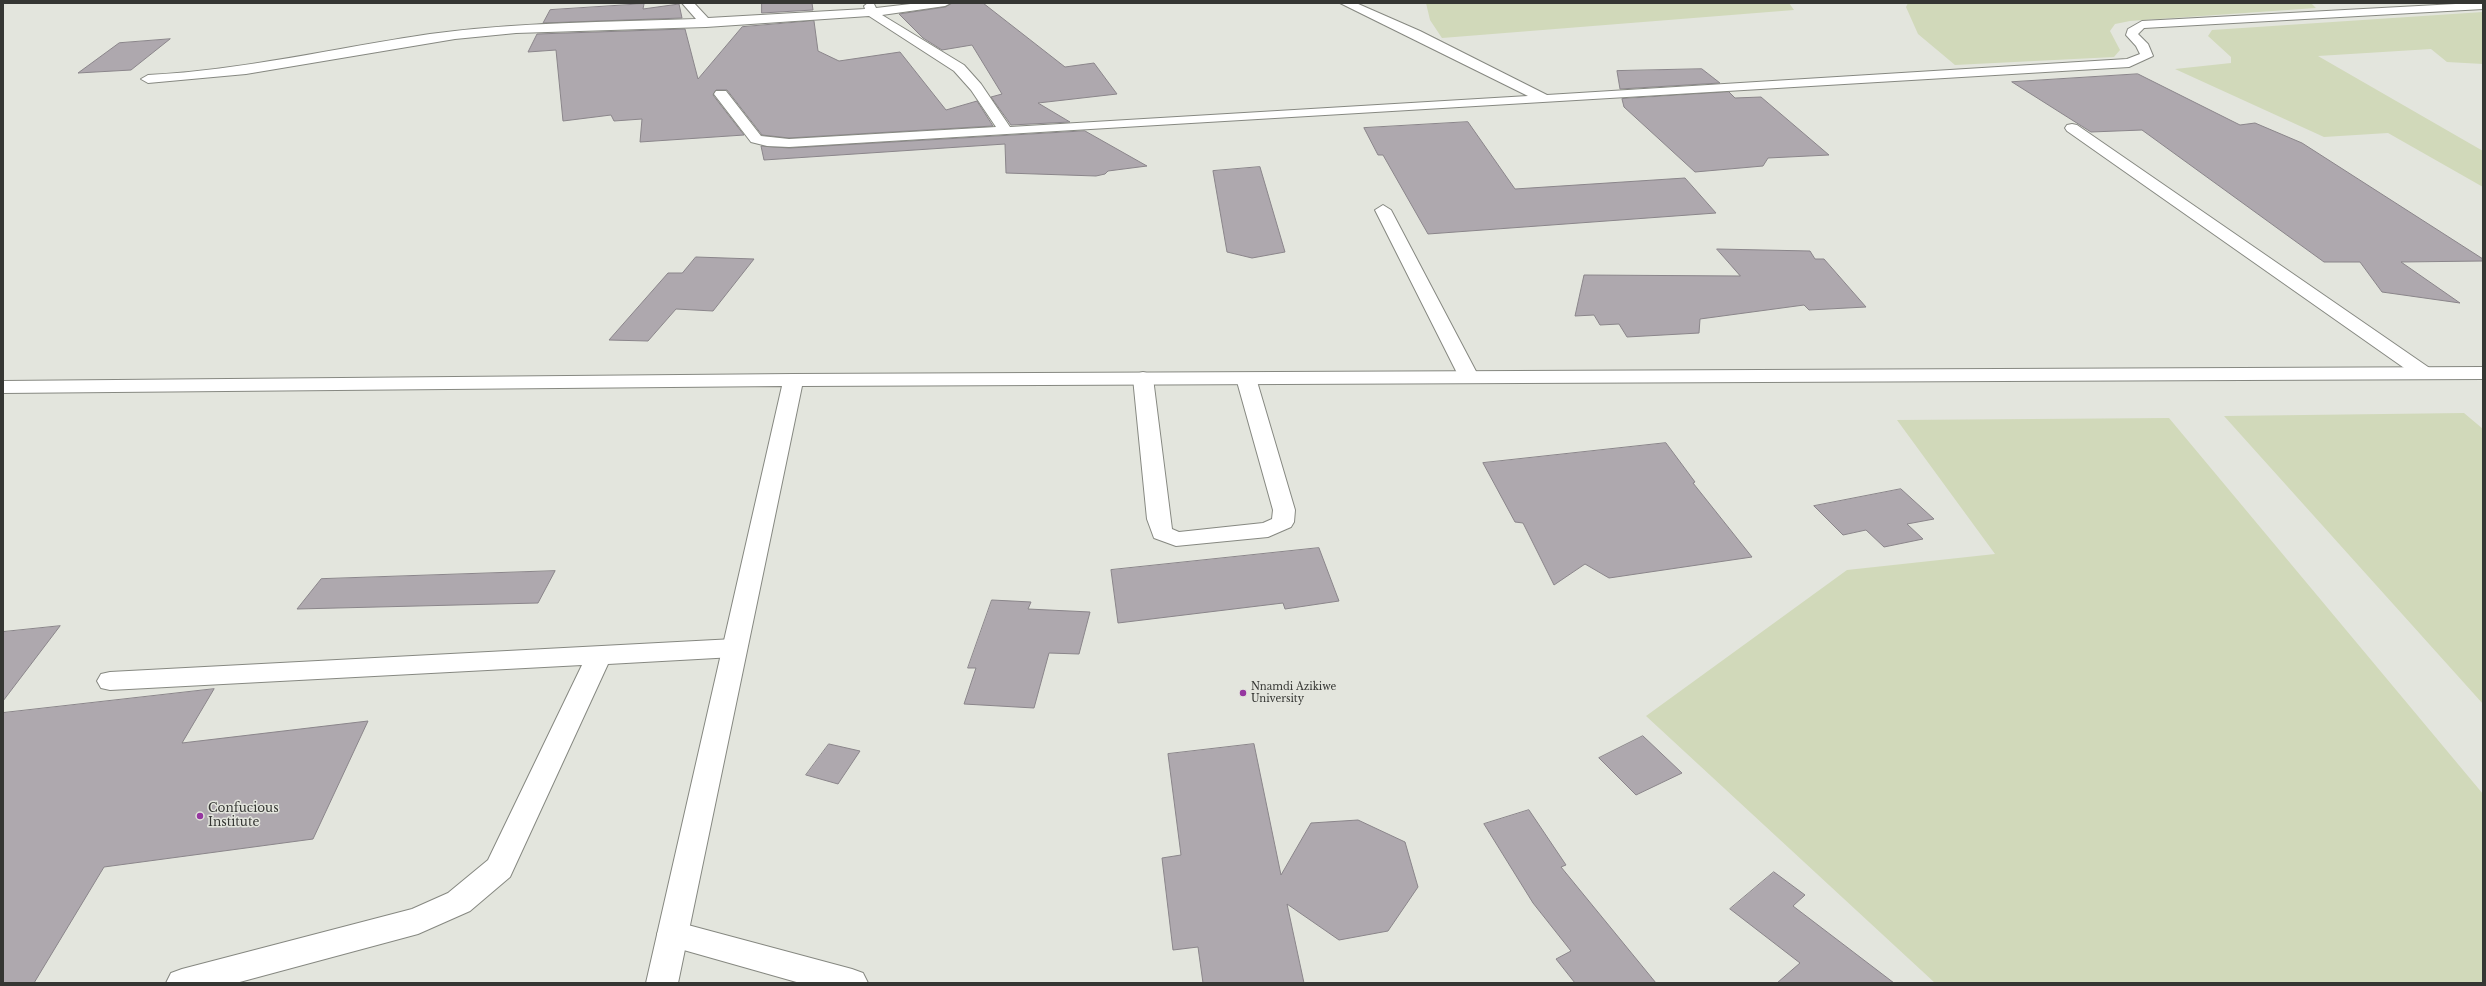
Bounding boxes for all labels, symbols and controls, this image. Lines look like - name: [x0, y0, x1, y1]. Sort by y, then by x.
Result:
- place label: Nnamdi Azikiwe University: [1251, 681, 1336, 704]
- marker: Nnamdi Azikiwe University: [1238, 688, 1248, 698]
- place label: Confucious Institute: [208, 802, 279, 830]
- marker: Confucious Institute: [195, 811, 205, 821]

